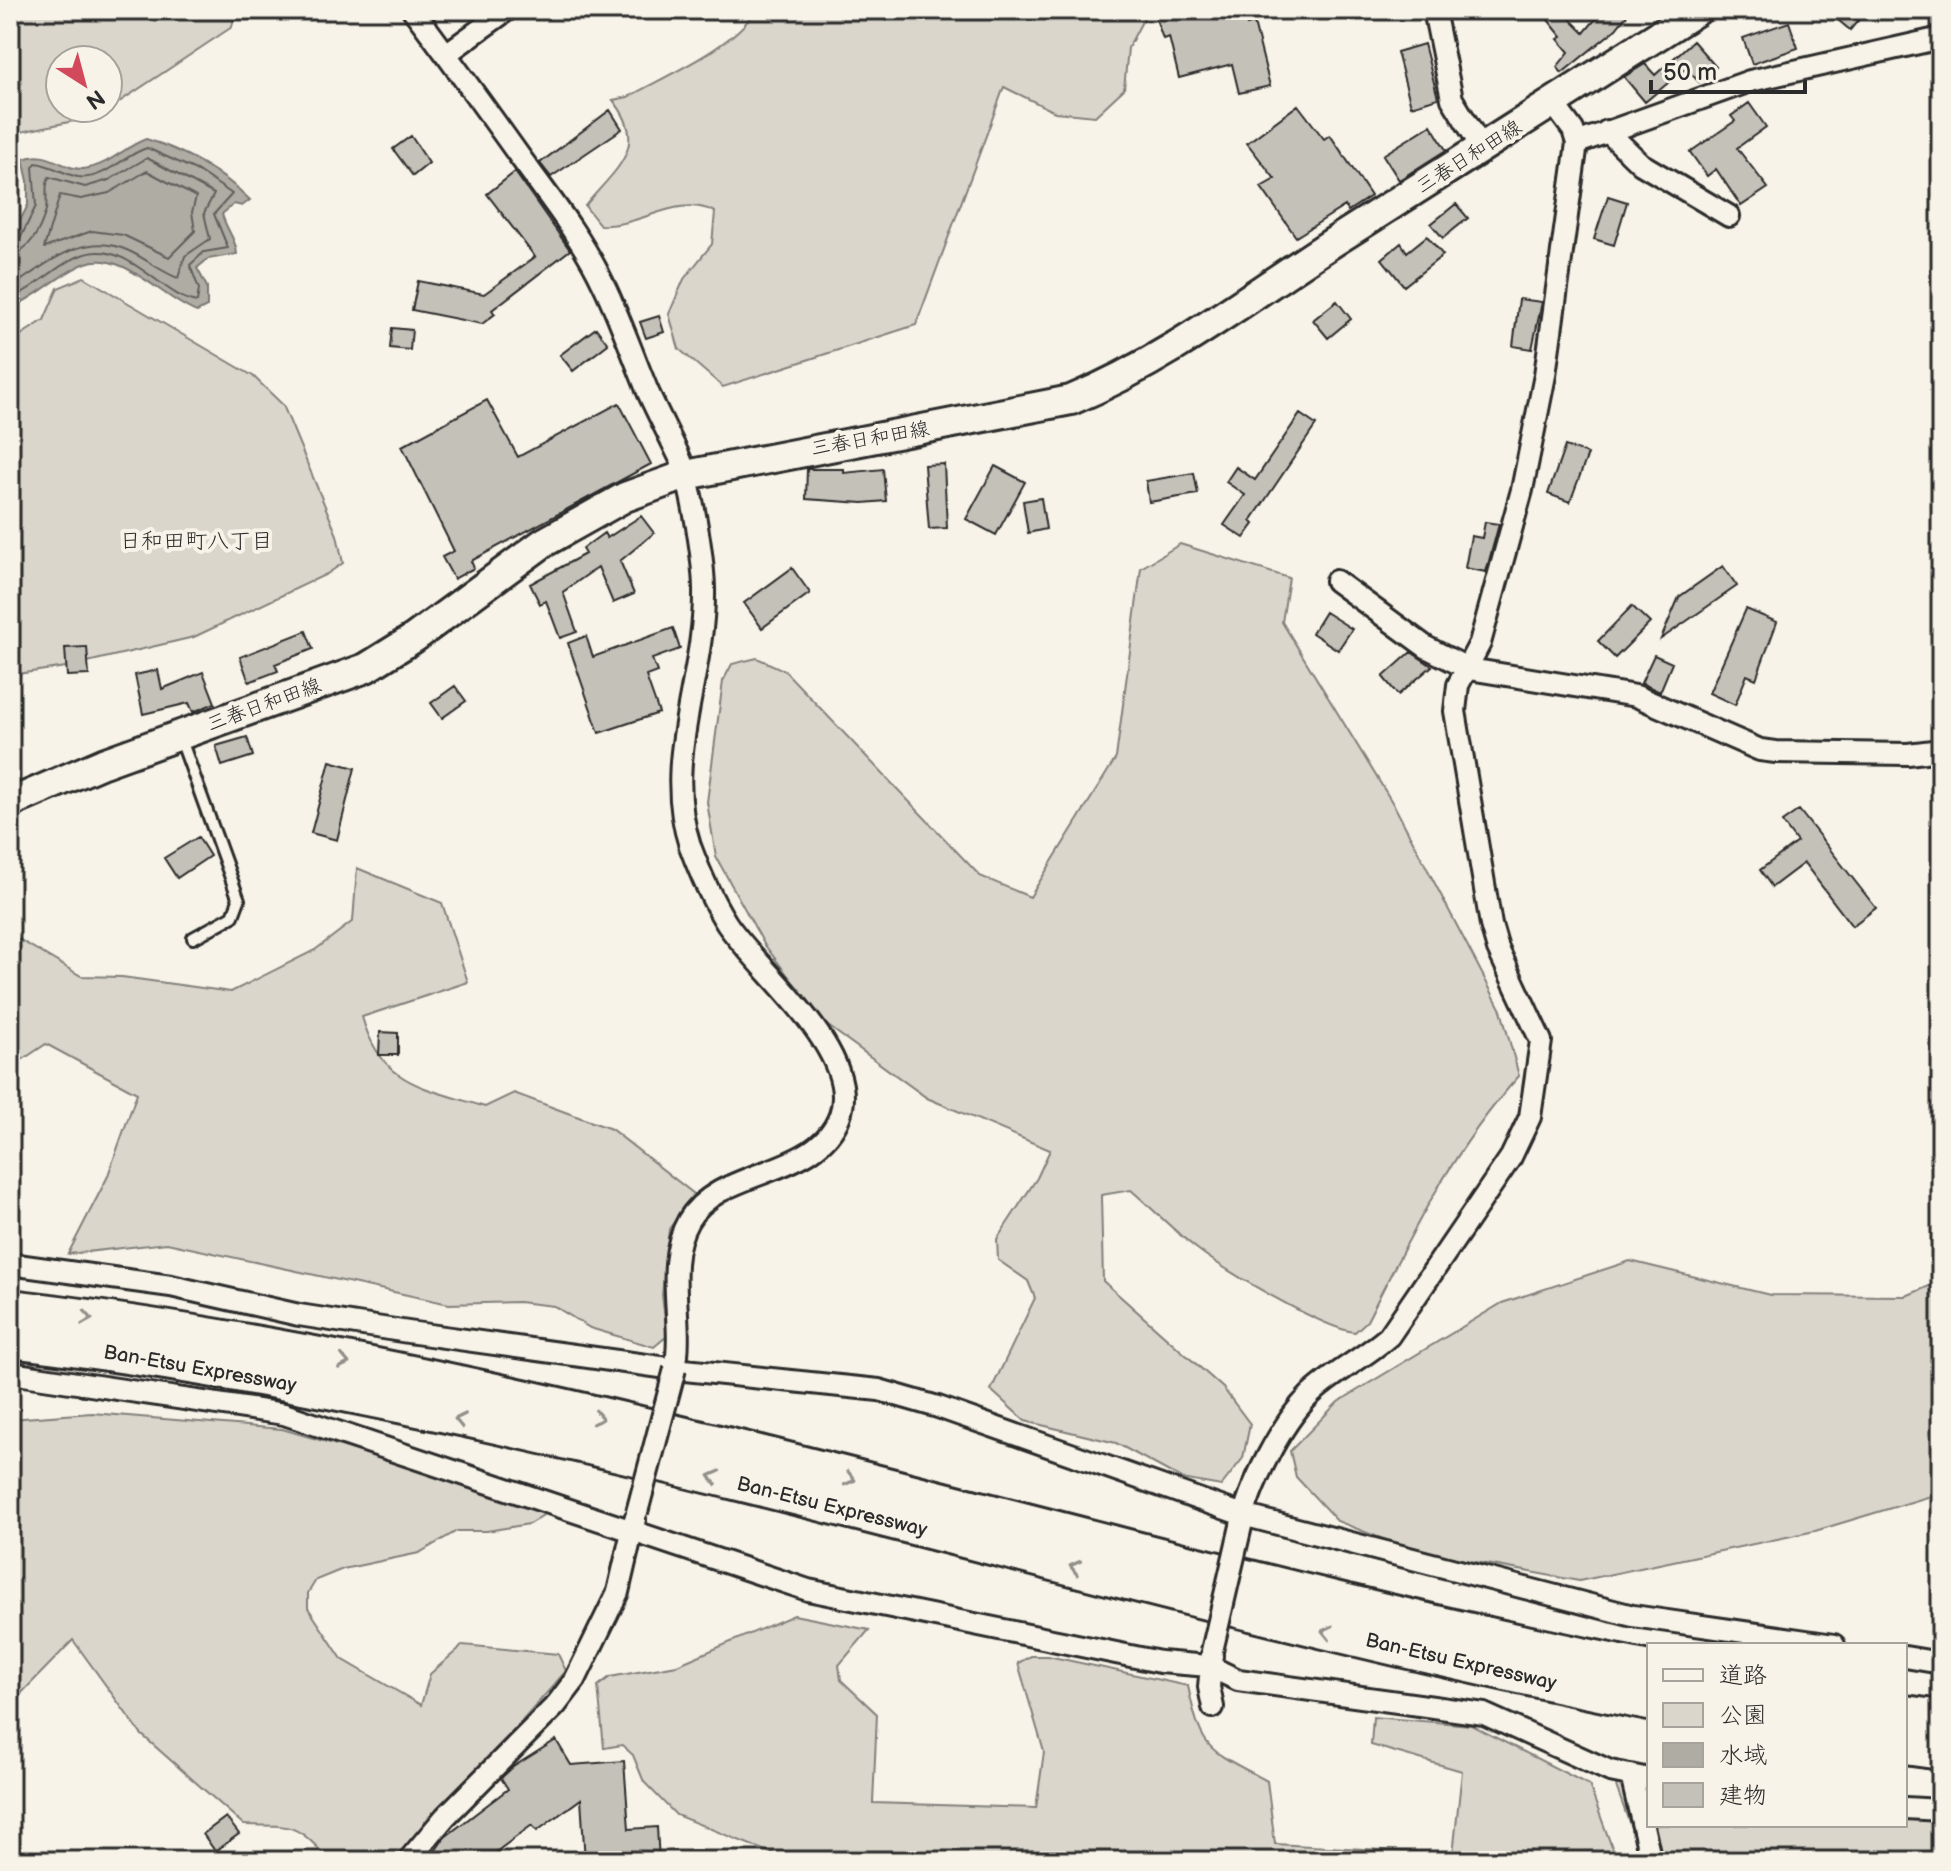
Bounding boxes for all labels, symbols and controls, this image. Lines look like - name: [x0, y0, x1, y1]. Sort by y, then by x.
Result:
- north arrow: [44, 44, 124, 124]
- scale bar: [1651, 44, 1805, 94]
- text: 50 m: [1663, 58, 1717, 87]
- text: N: [80, 83, 109, 115]
- street label: 三春日和田線: [1412, 115, 1526, 199]
- street label: 三春日和田線: [809, 417, 931, 461]
- district label: 日和田町八丁目: [119, 528, 273, 555]
- street label: 三春日和田線: [204, 673, 324, 737]
- one-way arrow: [80, 1309, 94, 1326]
- street label: Ban-Etsu Expressway: [102, 1340, 298, 1398]
- one-way arrow: [337, 1353, 350, 1370]
- one-way arrow: [590, 1409, 604, 1426]
- one-way arrow: [454, 1412, 468, 1429]
- one-way arrow: [707, 1470, 721, 1487]
- one-way arrow: [843, 1470, 857, 1487]
- street label: Ban-Etsu Expressway: [734, 1472, 930, 1542]
- one-way arrow: [1068, 1560, 1082, 1577]
- one-way arrow: [1320, 1624, 1334, 1641]
- street label: Ban-Etsu Expressway: [1363, 1628, 1559, 1696]
- legend: [1647, 1643, 1907, 1827]
- text: 道路: [1719, 1661, 1767, 1690]
- text: 公園: [1719, 1701, 1767, 1730]
- text: 水域: [1719, 1741, 1767, 1770]
- text: 建物: [1719, 1781, 1767, 1810]

